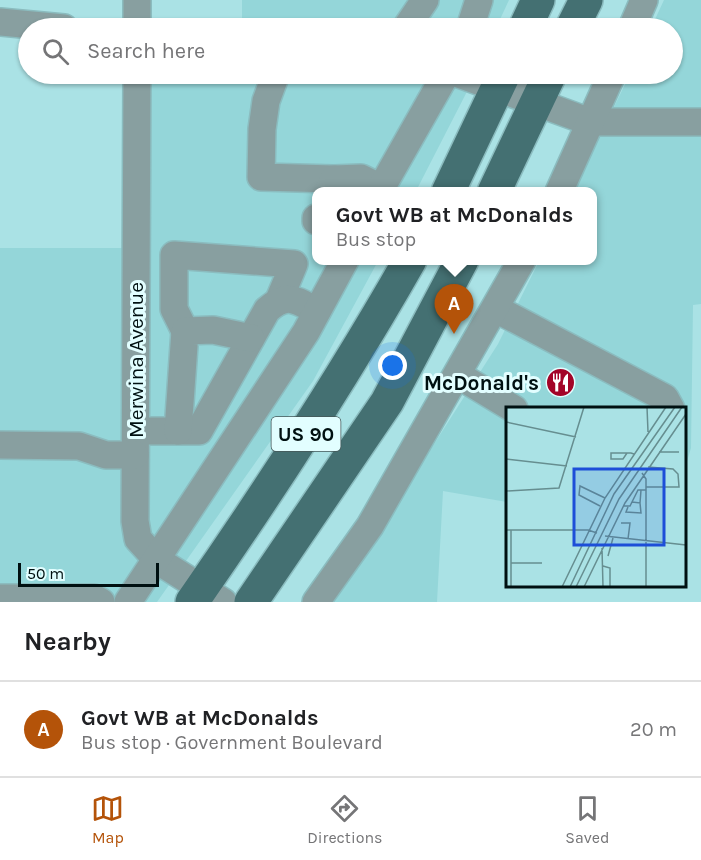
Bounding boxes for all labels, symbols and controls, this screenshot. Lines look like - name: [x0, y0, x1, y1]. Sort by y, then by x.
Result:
- search box: [18, 18, 683, 84]
- icon: search: [39, 35, 72, 68]
- text: Search here: [87, 38, 205, 64]
- popup: [312, 187, 597, 265]
- text: Govt WB at McDonalds: [336, 202, 573, 228]
- text: Bus stop: [336, 228, 416, 251]
- street label: Merwina Avenue: [124, 282, 148, 438]
- pin: A: [434, 284, 474, 334]
- your location: [378, 351, 407, 380]
- restaurant icon: McDonald's: [544, 367, 576, 399]
- place label: McDonald's: [424, 371, 539, 395]
- inset map: [506, 407, 686, 587]
- road number: US 90: [272, 417, 340, 451]
- scale bar: [18, 560, 159, 588]
- text: 50 m: [27, 564, 64, 583]
- text: Nearby: [24, 626, 111, 657]
- text: Govt WB at McDonalds: [81, 705, 319, 731]
- text: A: [37, 718, 50, 741]
- text: 20 m: [630, 718, 677, 741]
- text: Bus stop · Government Boulevard: [81, 731, 383, 754]
- tab: Map: [91, 792, 124, 847]
- tab: Directions: [307, 792, 382, 847]
- tab: Saved: [565, 792, 610, 847]

